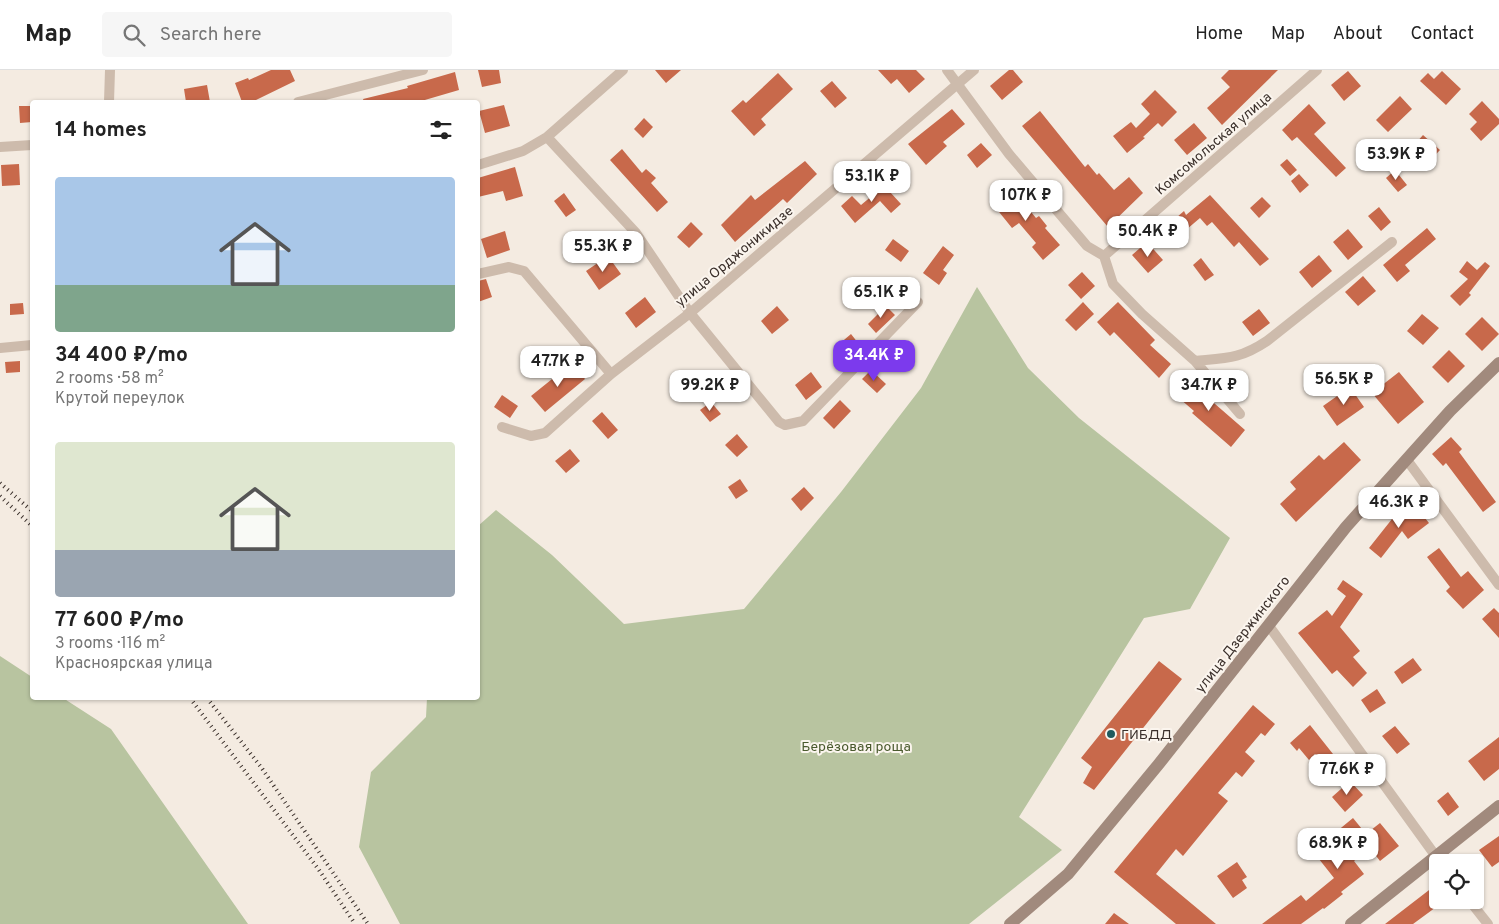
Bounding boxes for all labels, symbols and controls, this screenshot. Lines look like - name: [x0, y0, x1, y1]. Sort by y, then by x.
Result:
- search box: [102, 12, 452, 57]
- text: Map: [25, 20, 72, 50]
- icon: search: [120, 21, 148, 49]
- text: Search here: [160, 23, 261, 47]
- text: Home: [1195, 23, 1243, 46]
- text: Map: [1271, 23, 1305, 46]
- text: About: [1333, 23, 1382, 46]
- text: Contact: [1410, 23, 1474, 46]
- street label: Комсомольская улица: [1152, 89, 1276, 199]
- icon: filters: [427, 116, 455, 144]
- text: 14 homes: [55, 117, 147, 144]
- pin: 53.9K ₽: [1350, 138, 1442, 181]
- text: 53.9K ₽: [1367, 145, 1425, 165]
- pin: 53.1K ₽: [826, 160, 918, 203]
- text: 53.1K ₽: [844, 167, 900, 187]
- pin: 107K ₽: [985, 180, 1067, 222]
- text: 107K ₽: [1001, 186, 1052, 206]
- street label: улица Орджоникидзе: [673, 203, 797, 311]
- icon: home: [210, 209, 300, 299]
- pin: 50.4K ₽: [1102, 216, 1194, 258]
- text: 50.4K ₽: [1118, 222, 1178, 242]
- pin: 55.3K ₽: [557, 230, 649, 273]
- text: 55.3K ₽: [574, 237, 632, 257]
- pin: 65.1K ₽: [835, 276, 927, 319]
- text: 65.1K ₽: [853, 283, 909, 303]
- pin: 34.4K ₽: [828, 340, 920, 382]
- text: 34 400 ₽/mo: [55, 342, 188, 369]
- pin: 47.7K ₽: [512, 346, 604, 388]
- text: 34.4K ₽: [844, 346, 904, 366]
- text: 47.7K ₽: [531, 352, 585, 372]
- pin: 56.5K ₽: [1298, 364, 1390, 406]
- text: 2 rooms · 58 m²: [55, 369, 164, 389]
- pin: 99.2K ₽: [664, 370, 756, 412]
- pin: 34.7K ₽: [1163, 370, 1255, 412]
- text: 56.5K ₽: [1314, 370, 1374, 390]
- text: 99.2K ₽: [680, 376, 740, 396]
- text: 34.7K ₽: [1181, 376, 1237, 396]
- text: Крутой переулок: [55, 389, 185, 409]
- icon: home: [210, 474, 300, 564]
- pin: 46.3K ₽: [1353, 486, 1445, 529]
- text: 46.3K ₽: [1369, 493, 1429, 513]
- street label: улица Дзержинского: [1192, 573, 1294, 697]
- text: 77 600 ₽/mo: [55, 607, 184, 634]
- text: 3 rooms · 116 m²: [55, 634, 165, 654]
- text: Красноярская улица: [55, 654, 212, 674]
- place label: ГИБДД: [1121, 727, 1172, 744]
- marker: ГИБДД: [1105, 728, 1117, 740]
- park label: Берёзовая роща: [801, 739, 911, 756]
- pin: 77.6K ₽: [1301, 754, 1393, 796]
- text: 77.6K ₽: [1320, 760, 1374, 780]
- pin: 68.9K ₽: [1292, 828, 1384, 870]
- text: 68.9K ₽: [1308, 834, 1368, 854]
- map controls: [1429, 854, 1484, 909]
- button: locate: [1429, 854, 1484, 909]

